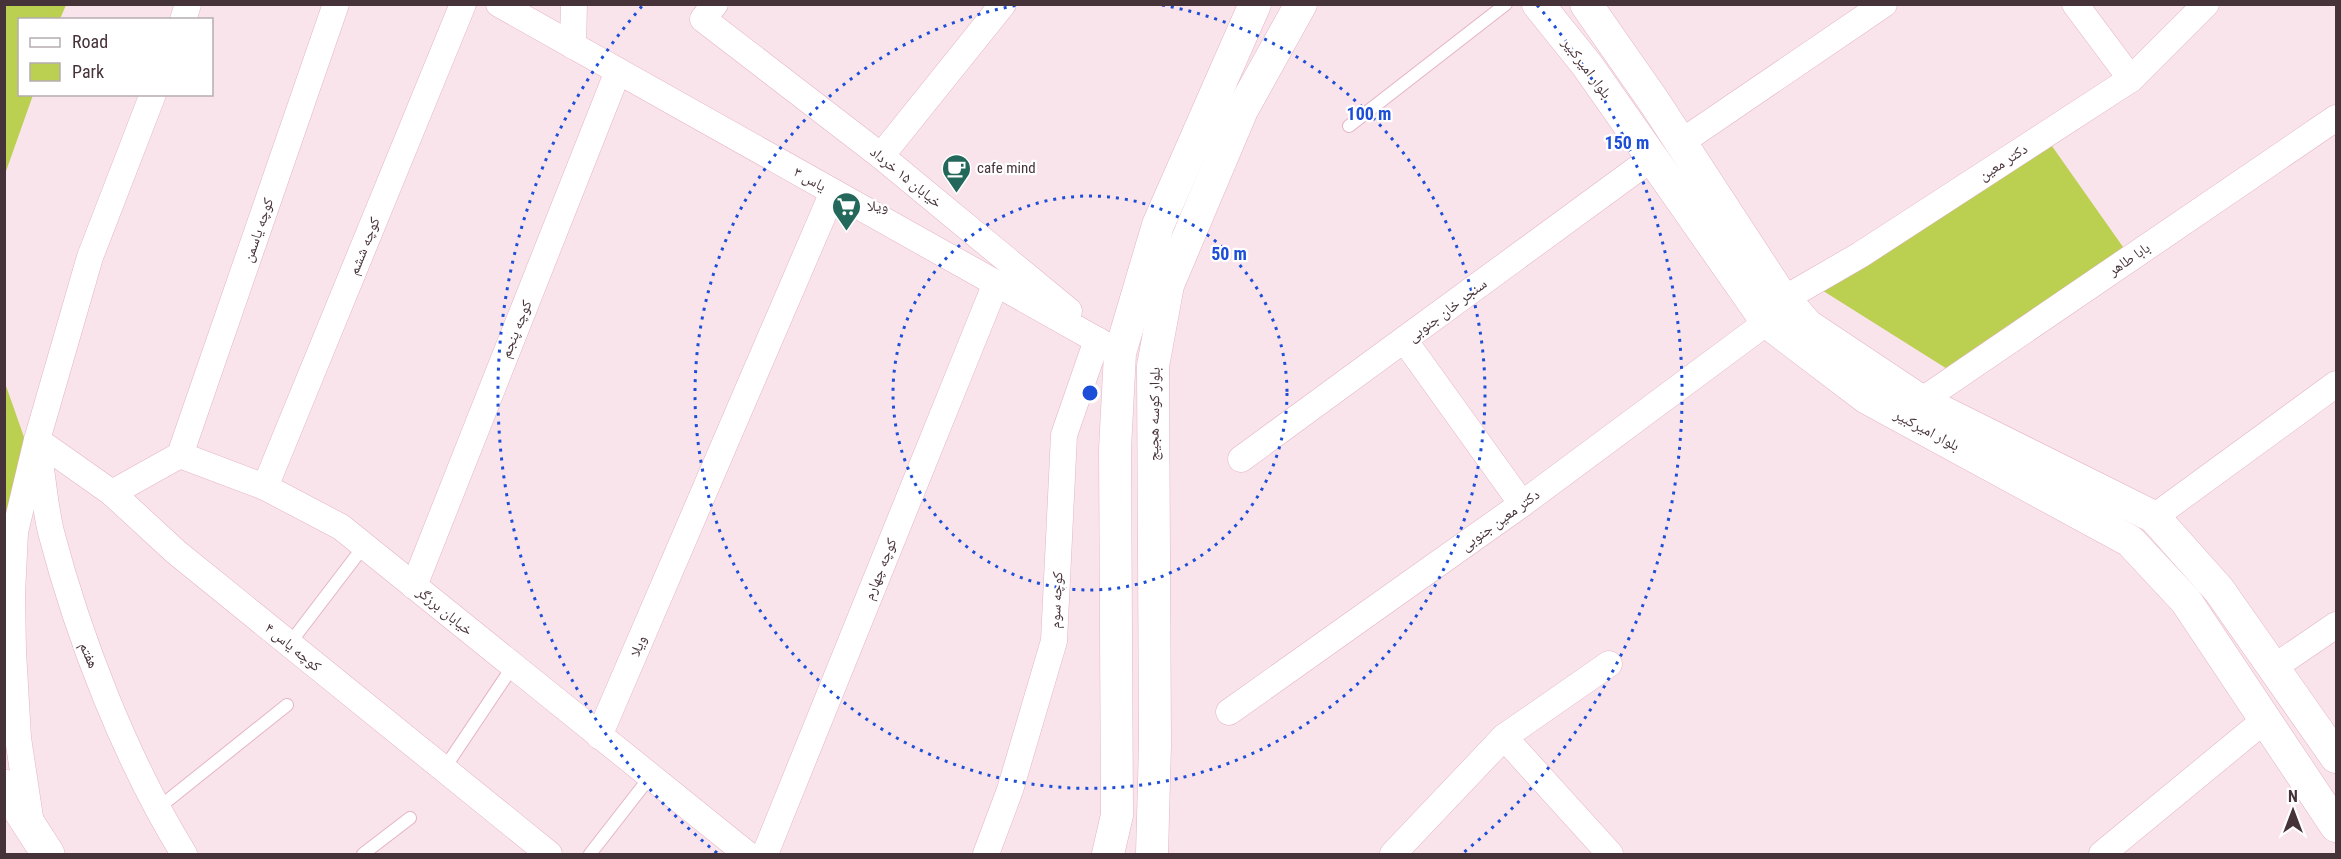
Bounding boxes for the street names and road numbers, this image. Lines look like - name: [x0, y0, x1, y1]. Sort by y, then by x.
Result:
- street label: بلوار امیرکبیر: [1558, 33, 1616, 102]
- street label: دکتر معین: [1975, 140, 2031, 185]
- street label: خیابان ۱۵ خرداد: [866, 142, 946, 213]
- street label: یاس ۳: [790, 163, 830, 196]
- street label: کوچه یاسمن: [239, 195, 278, 265]
- street label: کوچه ششم: [344, 214, 385, 278]
- street label: بابا طاهر: [2104, 238, 2153, 280]
- street label: سنجر خان جنوبی: [1404, 274, 1491, 346]
- street label: کوچه پنجم: [496, 298, 537, 361]
- street label: بلوار کوسه هجیج: [1144, 367, 1165, 461]
- street label: بلوار امیرکبیر: [1890, 405, 1963, 455]
- street label: دکتر معین جنوبی: [1457, 485, 1544, 556]
- street label: کوچه چهارم: [859, 535, 901, 603]
- street label: کوچه سوم: [1046, 571, 1067, 629]
- street label: خیابان برزگر: [412, 582, 477, 640]
- street label: کوچه یاس ۴: [261, 619, 325, 676]
- street label: ویلا: [626, 633, 650, 659]
- street label: هفتم: [75, 639, 103, 671]

